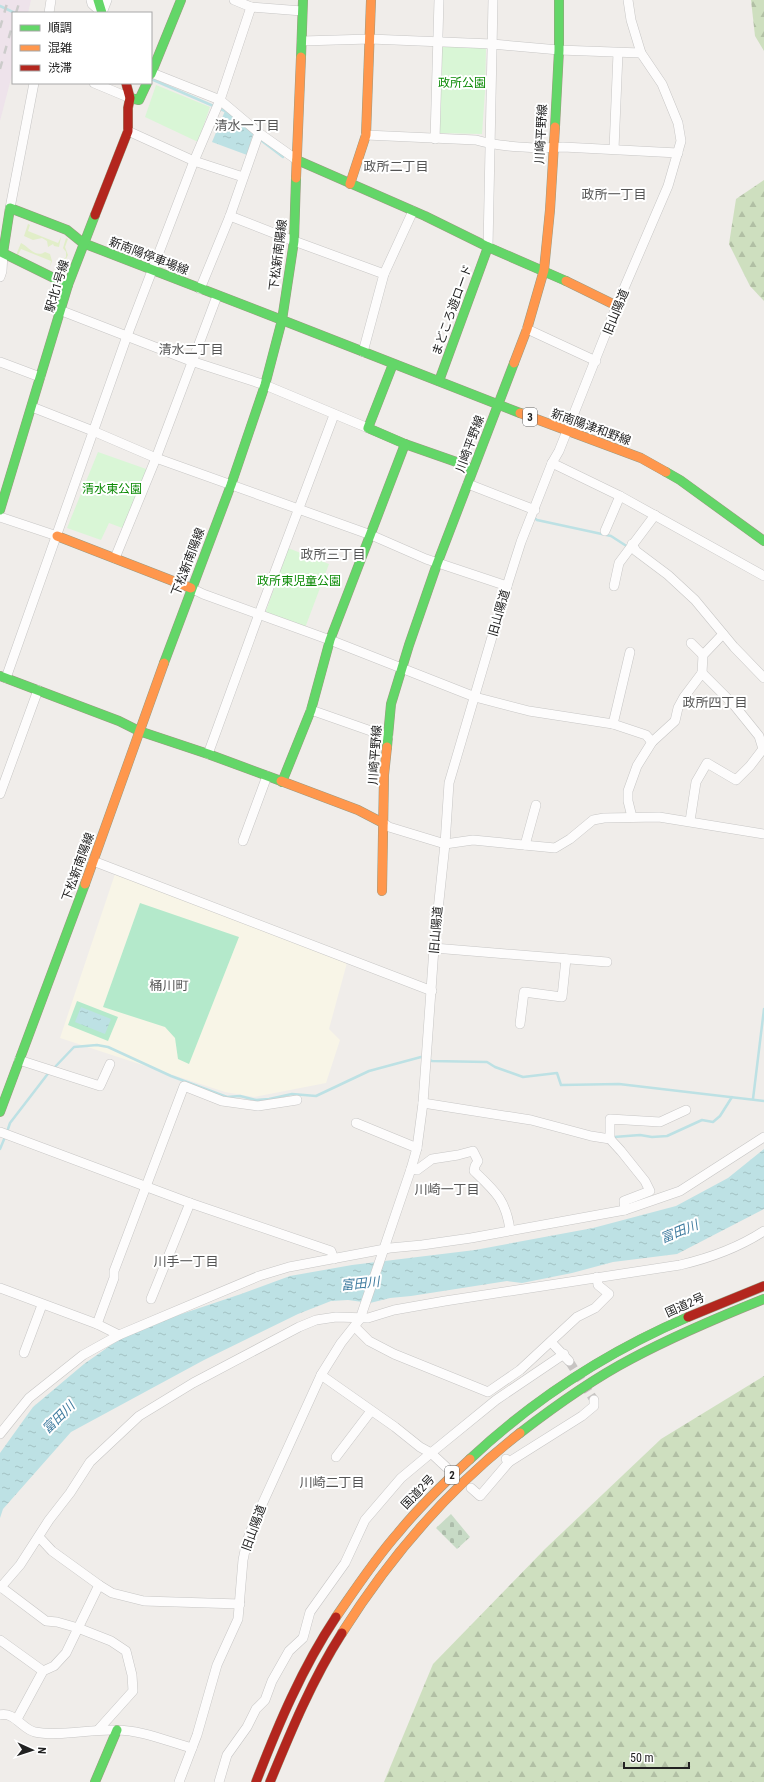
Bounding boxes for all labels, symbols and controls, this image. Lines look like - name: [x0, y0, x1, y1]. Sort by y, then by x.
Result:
- legend: [12, 12, 152, 84]
- text: 順調: [48, 21, 72, 35]
- text: 混雑: [48, 41, 72, 55]
- text: 渋滞: [48, 61, 72, 75]
- park label: 政所公園: [438, 76, 486, 90]
- street label: 川崎平野線: [532, 104, 550, 164]
- district label: 清水一丁目: [214, 118, 280, 133]
- district label: 政所二丁目: [363, 159, 429, 174]
- district label: 政所一丁目: [581, 187, 647, 202]
- street label: 下松新南陽線: [267, 218, 289, 292]
- street label: 新南陽停車場線: [107, 234, 191, 278]
- street label: 駅北1号線: [42, 258, 72, 314]
- street label: まどころ遊ロード: [429, 263, 475, 357]
- street label: 旧山陽道: [601, 287, 631, 337]
- district label: 清水二丁目: [158, 342, 224, 357]
- street label: 新南陽津和野線: [549, 406, 633, 448]
- road number: 3: [523, 408, 537, 426]
- street label: 川崎平野線: [453, 413, 487, 475]
- park label: 清水東公園: [82, 482, 142, 496]
- street label: 下松新南陽線: [169, 526, 207, 598]
- district label: 政所三丁目: [300, 547, 366, 562]
- park label: 政所東児童公園: [257, 574, 341, 588]
- street label: 旧山陽道: [486, 588, 512, 638]
- district label: 政所四丁目: [682, 695, 748, 710]
- street label: 川崎平野線: [366, 725, 384, 785]
- street label: 下松新南陽線: [59, 831, 97, 903]
- street label: 旧山陽道: [427, 905, 445, 955]
- district label: 桶川町: [149, 978, 189, 993]
- district label: 川崎一丁目: [414, 1182, 480, 1197]
- water label: 富田川: [658, 1216, 702, 1246]
- district label: 川手一丁目: [153, 1254, 219, 1269]
- water label: 富田川: [340, 1274, 382, 1293]
- street label: 国道2号: [663, 1290, 707, 1320]
- water label: 富田川: [39, 1397, 79, 1436]
- road number: 2: [445, 1466, 459, 1484]
- street label: 国道2号: [398, 1472, 438, 1512]
- district label: 川崎二丁目: [299, 1475, 365, 1490]
- street label: 旧山陽道: [239, 1503, 269, 1553]
- north arrow: [12, 1730, 52, 1770]
- scale bar: [624, 1744, 689, 1770]
- text: N: [35, 1747, 48, 1754]
- text: 50 m: [630, 1751, 654, 1765]

